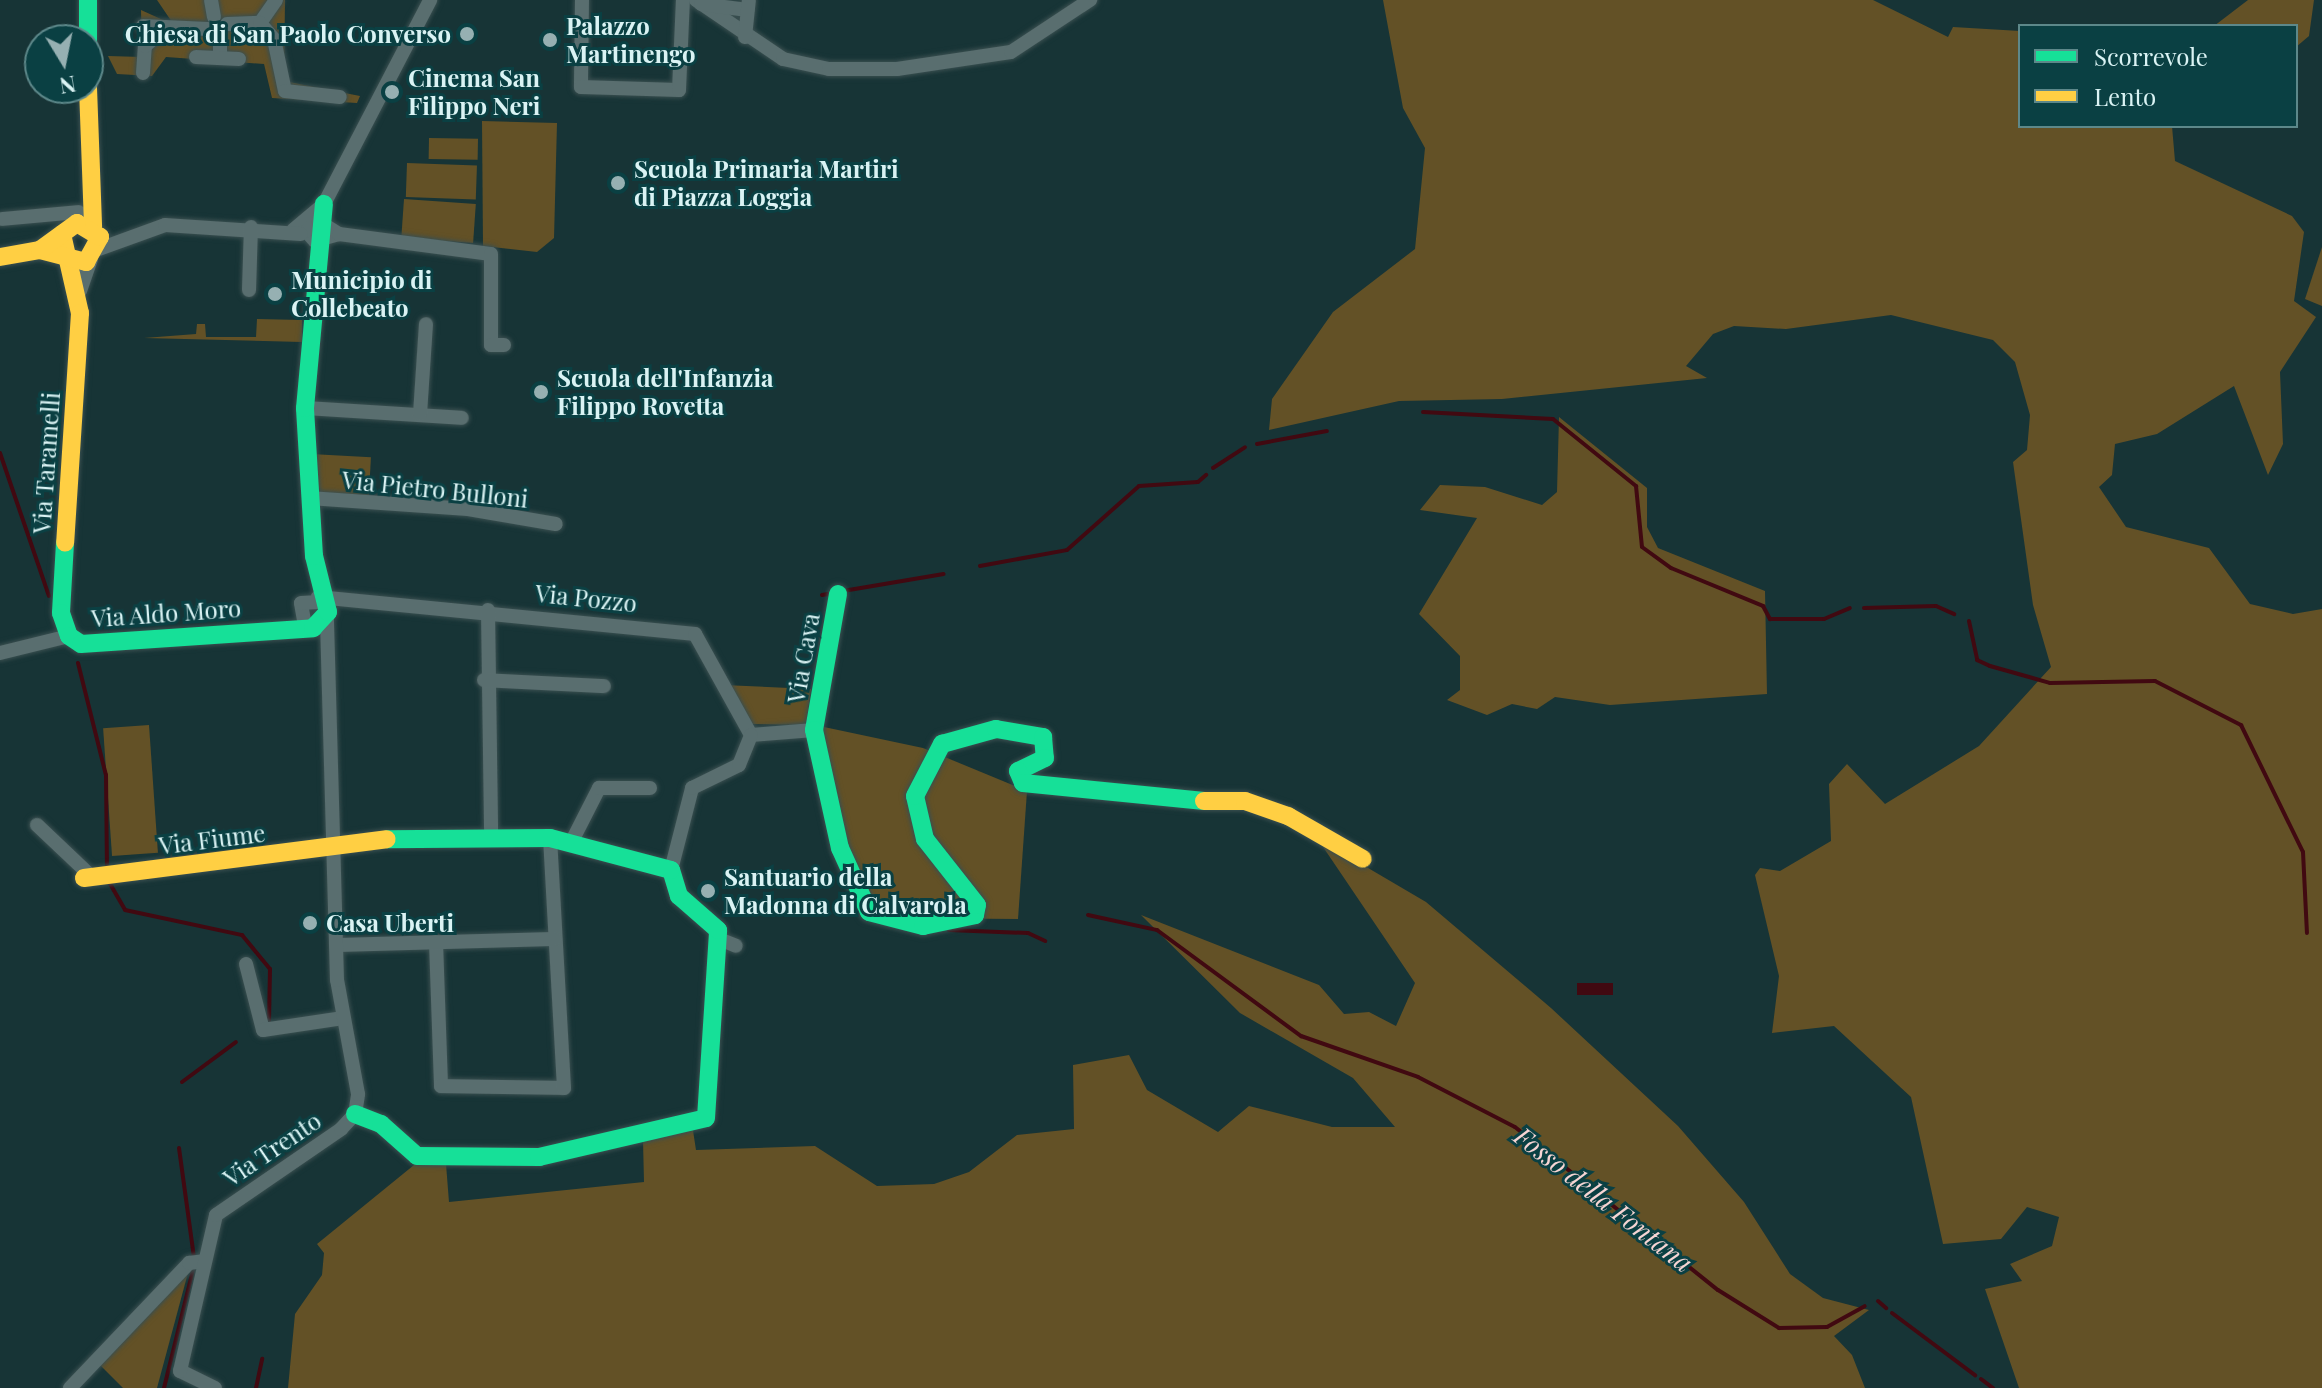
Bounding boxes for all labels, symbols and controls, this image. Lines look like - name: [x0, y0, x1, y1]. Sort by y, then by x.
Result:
- place label: Palazzo Martinengo: [566, 12, 695, 68]
- place label: Chiesa di San Paolo Converso: [125, 20, 451, 48]
- north arrow: [24, 24, 104, 104]
- legend: [2018, 24, 2298, 128]
- marker: Chiesa di San Paolo Converso: [458, 25, 476, 43]
- marker: Palazzo Martinengo: [541, 31, 559, 49]
- text: Scorrevole: [2094, 40, 2208, 72]
- place label: Cinema San Filippo Neri: [408, 64, 540, 120]
- text: N: [57, 70, 78, 102]
- text: Lento: [2094, 80, 2156, 112]
- marker: Cinema San Filippo Neri: [383, 83, 401, 101]
- place label: Scuola Primaria Martiri di Piazza Loggia: [634, 155, 899, 211]
- marker: Scuola Primaria Martiri di Piazza Loggia: [609, 174, 627, 192]
- place label: Municipio di Collebeato: [291, 266, 432, 322]
- marker: Municipio di Collebeato: [266, 285, 284, 303]
- place label: Scuola dell'Infanzia Filippo Rovetta: [557, 364, 774, 420]
- marker: Scuola dell'Infanzia Filippo Rovetta: [532, 383, 550, 401]
- street label: Via Taramelli: [27, 391, 65, 535]
- street label: Via Pietro Bulloni: [340, 465, 530, 513]
- street label: Via Pozzo: [534, 578, 638, 618]
- street label: Via Aldo Moro: [90, 593, 242, 633]
- street label: Via Cava: [781, 611, 825, 705]
- street label: Via Fiume: [157, 818, 267, 860]
- place label: Santuario della Madonna di Calvarola: [724, 863, 967, 919]
- marker: Santuario della Madonna di Calvarola: [699, 882, 717, 900]
- place label: Casa Uberti: [326, 909, 454, 937]
- marker: Casa Uberti: [301, 914, 319, 932]
- street label: Via Trento: [217, 1106, 327, 1192]
- water label: Fosso della Fontana: [1509, 1120, 1699, 1278]

